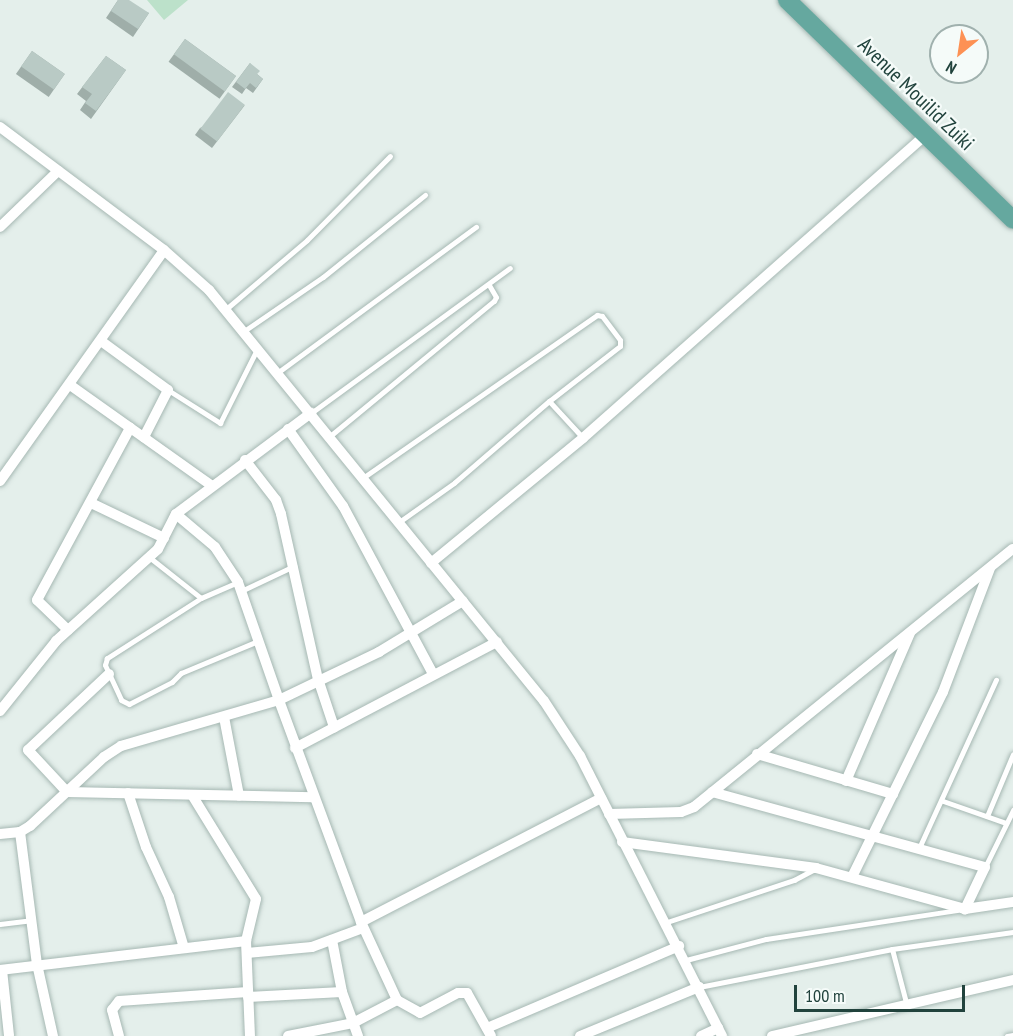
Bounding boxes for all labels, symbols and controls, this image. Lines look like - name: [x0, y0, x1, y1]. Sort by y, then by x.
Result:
- north arrow: [929, 24, 989, 84]
- street label: Avenue Mouilid Zuiki: [853, 32, 979, 156]
- text: N: [942, 57, 960, 79]
- scale bar: [797, 973, 968, 1011]
- text: 100 m: [805, 984, 845, 1007]

